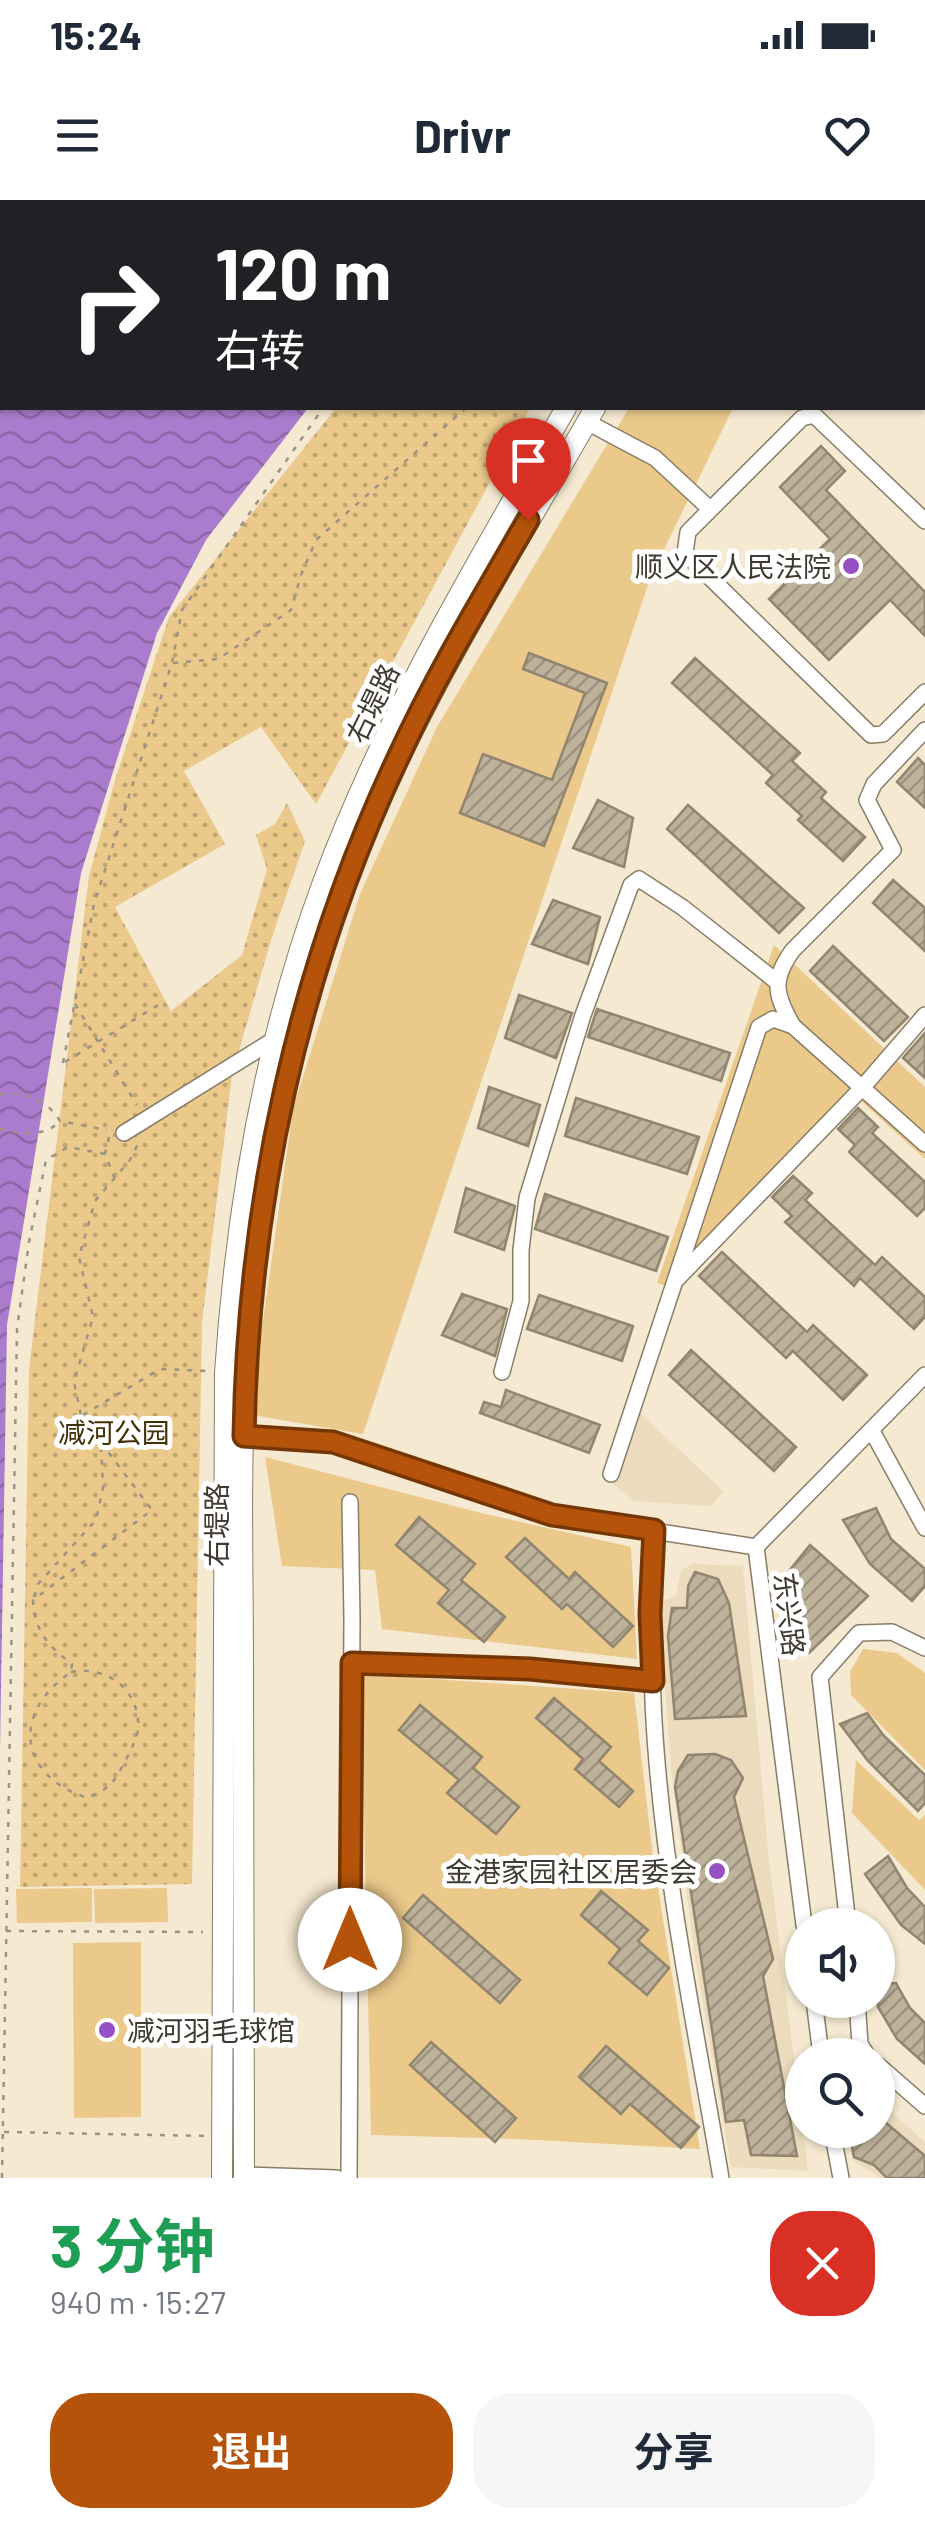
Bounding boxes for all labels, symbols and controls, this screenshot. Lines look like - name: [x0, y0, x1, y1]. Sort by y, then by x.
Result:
- text: 15:24: [50, 12, 142, 58]
- icon: menu: [50, 108, 105, 163]
- text: Drivr: [414, 108, 511, 162]
- icon: heart: [820, 108, 875, 163]
- text: 120 m: [215, 230, 391, 314]
- icon: right: [50, 240, 180, 370]
- text: 右转: [215, 322, 305, 376]
- pin: [486, 418, 571, 521]
- icon: arrive: [501, 433, 556, 488]
- place label: 顺义区人民法院: [635, 549, 831, 583]
- marker: 顺义区人民法院: [840, 555, 862, 577]
- street label: 右堤路: [338, 658, 406, 748]
- park label: 减河公园: [58, 1415, 170, 1449]
- street label: 右堤路: [199, 1483, 233, 1567]
- street label: 东兴路: [768, 1570, 812, 1658]
- place label: 金港家园社区居委会: [445, 1854, 697, 1888]
- marker: 金港家园社区居委会: [706, 1860, 728, 1882]
- position arrow: [298, 1888, 402, 1992]
- map controls: [785, 1908, 895, 2148]
- button: sound: [785, 1908, 895, 2018]
- place label: 减河羽毛球馆: [127, 2013, 295, 2047]
- marker: 减河羽毛球馆: [96, 2019, 118, 2041]
- button: search: [785, 2038, 895, 2148]
- text: 3 分钟: [50, 2208, 214, 2280]
- button: close: [770, 2211, 875, 2316]
- text: 940 m · 15:27: [50, 2282, 226, 2320]
- button: 退出: [50, 2393, 453, 2508]
- button: 分享: [473, 2393, 875, 2508]

